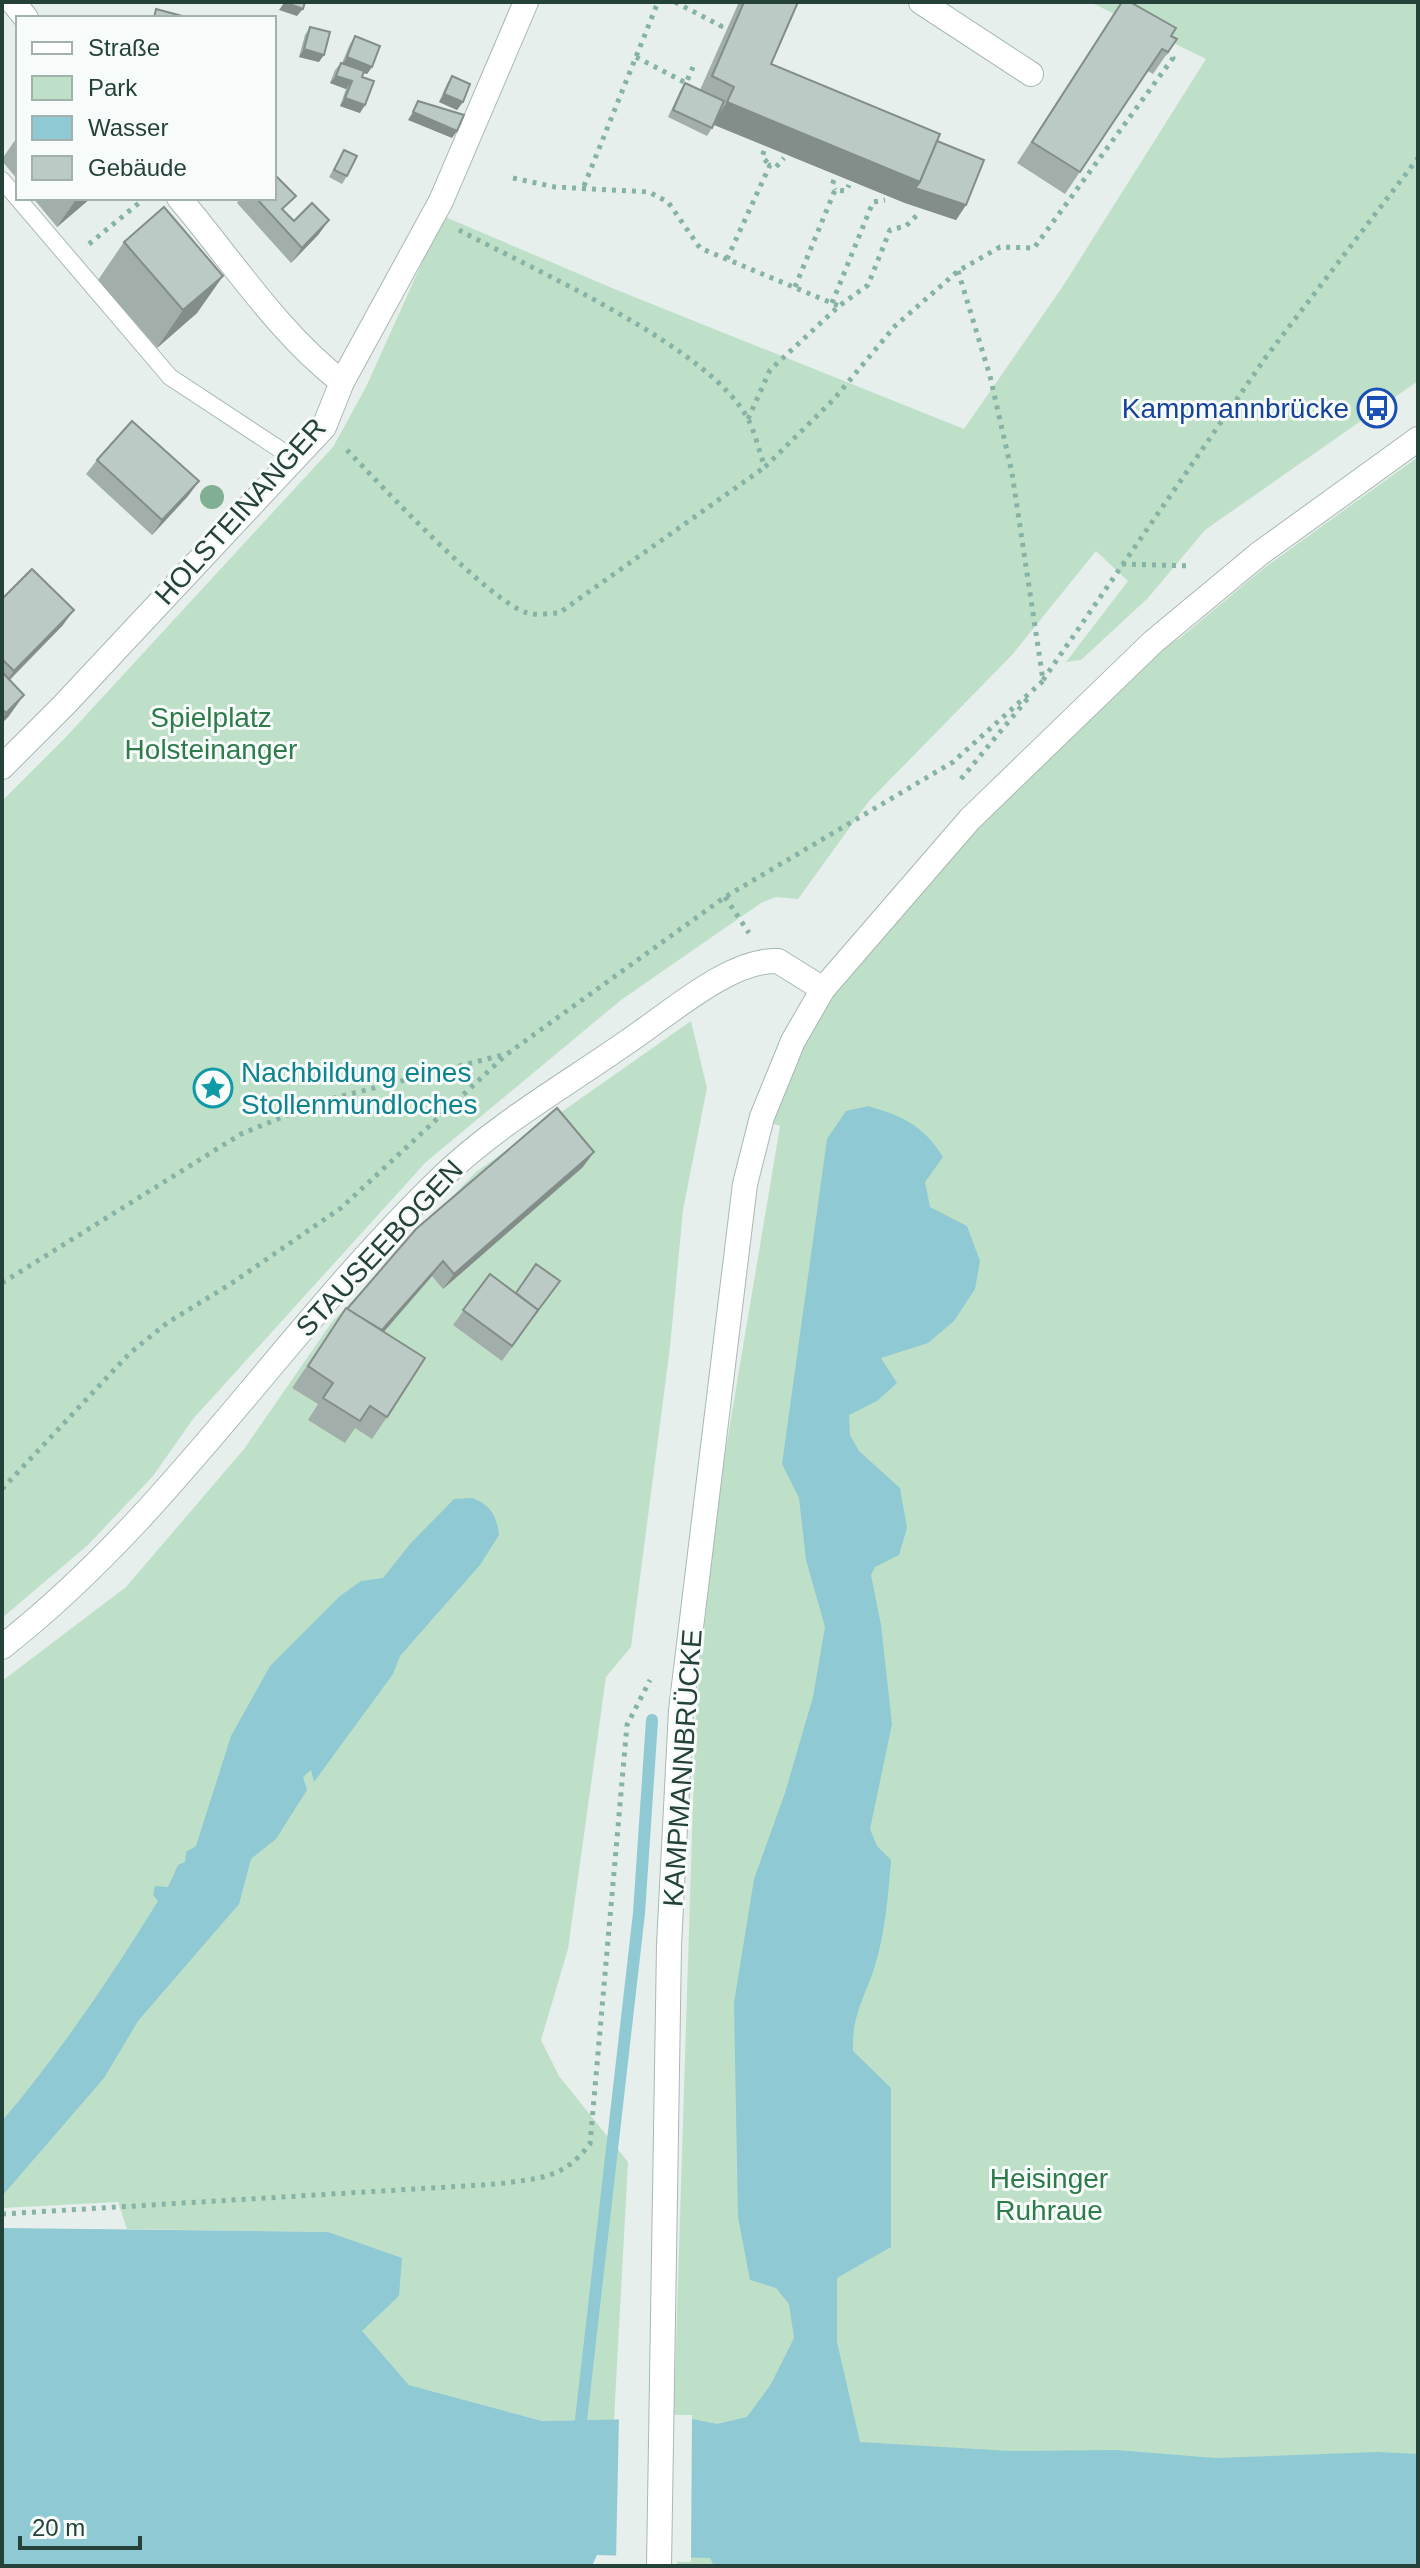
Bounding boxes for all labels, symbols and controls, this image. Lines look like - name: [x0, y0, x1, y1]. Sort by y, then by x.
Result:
- legend: [16, 16, 276, 200]
- text: Straße: [88, 34, 160, 61]
- text: Park: [88, 74, 138, 101]
- text: Wasser: [88, 114, 168, 141]
- text: Gebäude: [88, 154, 187, 181]
- bus stop icon: Kampmannbrücke: [1356, 387, 1398, 429]
- place label: Kampmannbrücke: [1122, 393, 1349, 424]
- street label: HOLSTEINANGER: [149, 412, 332, 611]
- park label: Spielplatz Holsteinanger: [125, 702, 297, 765]
- place label: Nachbildung eines Stollenmundloches: [241, 1057, 478, 1120]
- place icon: Nachbildung eines Stollenmundloches: [192, 1067, 234, 1109]
- street label: STAUSEEBOGEN: [290, 1154, 469, 1343]
- street label: KAMPMANNBRÜCKE: [657, 1628, 708, 1908]
- park label: Heisinger Ruhraue: [990, 2163, 1108, 2226]
- scale bar: [20, 2500, 140, 2550]
- text: 20 m: [32, 2514, 85, 2541]

